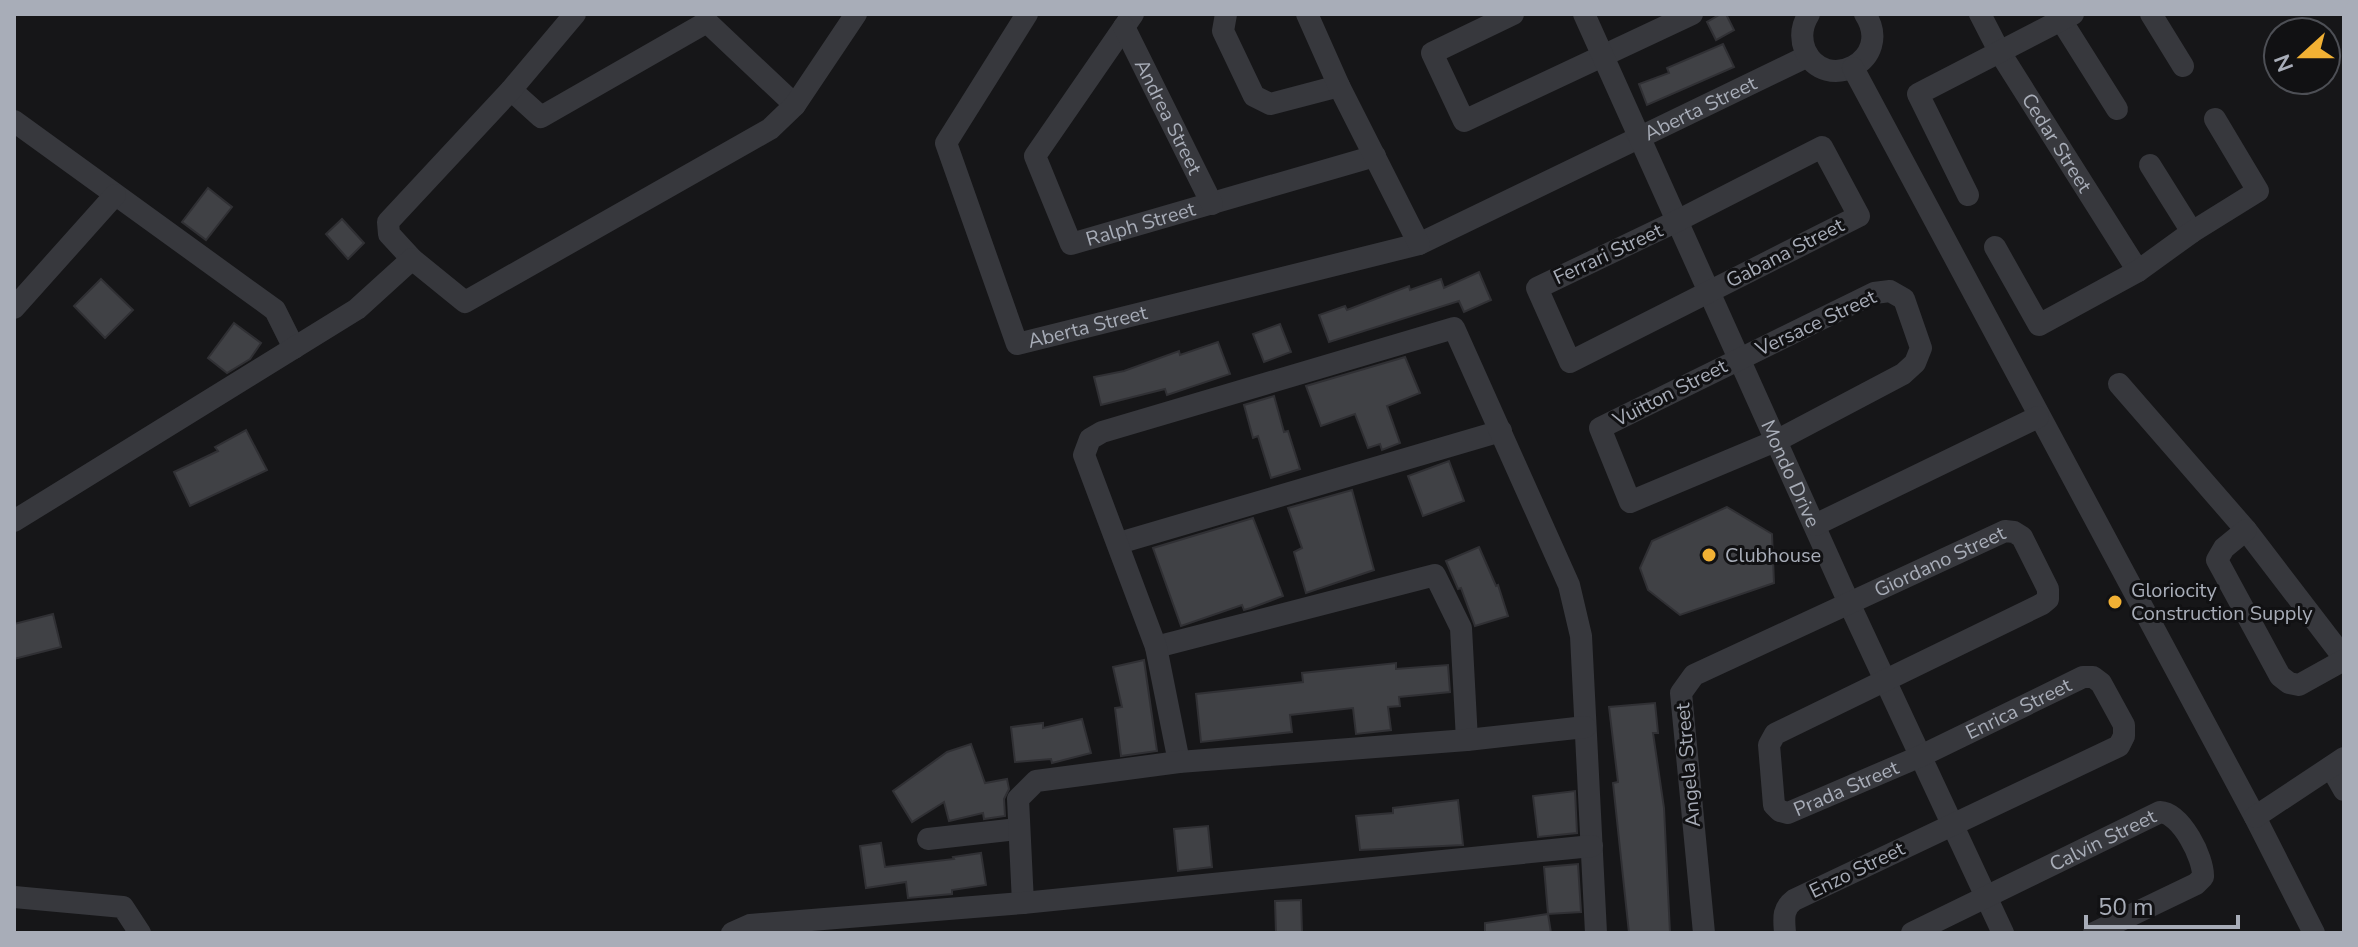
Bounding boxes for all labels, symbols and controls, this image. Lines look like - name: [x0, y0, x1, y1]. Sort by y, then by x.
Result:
- north arrow: [2262, 16, 2342, 96]
- text: N: [2267, 50, 2301, 76]
- street label: Andrea Street: [1128, 54, 1209, 180]
- street label: Aberta Street: [1639, 69, 1762, 147]
- street label: Cedar Street: [2015, 88, 2099, 198]
- street label: Ralph Street: [1083, 195, 1199, 253]
- street label: Gabana Street: [1721, 211, 1850, 294]
- street label: Ferrari Street: [1549, 217, 1668, 291]
- street label: Versace Street: [1751, 283, 1881, 363]
- street label: Aberta Street: [1025, 298, 1151, 354]
- street label: Vuitton Street: [1608, 352, 1732, 434]
- street label: Mondo Drive: [1755, 416, 1827, 532]
- street label: Giordano Street: [1870, 519, 2011, 603]
- place label: Clubhouse: [1725, 542, 1821, 569]
- marker: Clubhouse: [1700, 546, 1718, 564]
- place label: Gloriocity Construction Supply: [2131, 577, 2313, 627]
- marker: Gloriocity Construction Supply: [2106, 593, 2124, 611]
- street label: Enrica Street: [1961, 671, 2077, 746]
- street label: Angela Street: [1669, 701, 1707, 828]
- street label: Prada Street: [1789, 753, 1904, 823]
- street label: Calvin Street: [2045, 802, 2161, 877]
- street label: Enzo Street: [1805, 835, 1910, 905]
- scale bar: [2086, 879, 2238, 929]
- text: 50 m: [2098, 891, 2154, 923]

